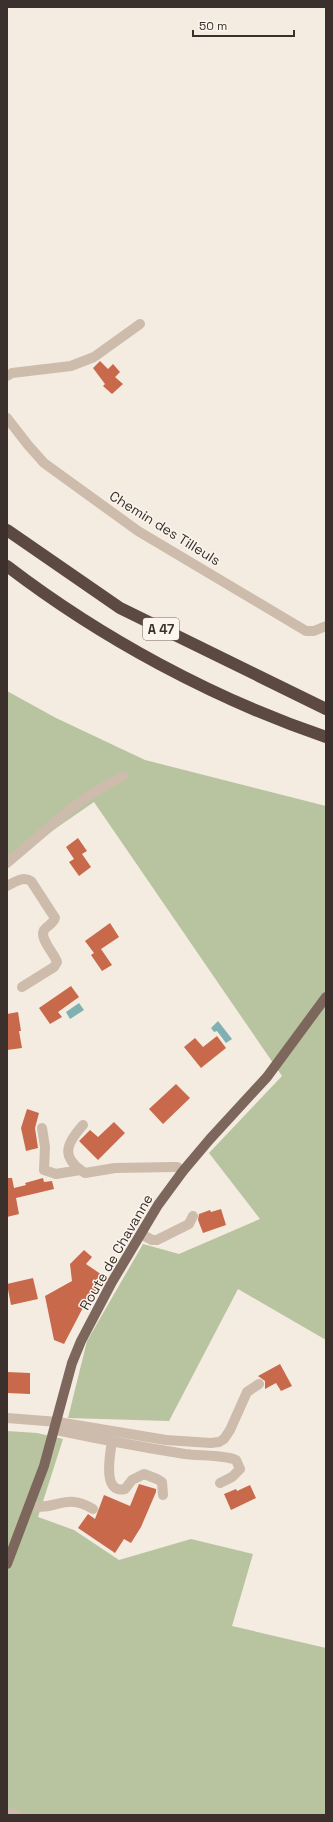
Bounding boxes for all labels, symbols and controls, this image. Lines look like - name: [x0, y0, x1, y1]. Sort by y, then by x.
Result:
- scale bar: [193, 12, 294, 38]
- text: 50 m: [199, 18, 227, 34]
- street label: Chemin des Tilleuls: [106, 487, 224, 569]
- road number: A 47: [143, 618, 179, 640]
- street label: Route de Chavanne: [75, 1191, 157, 1313]

